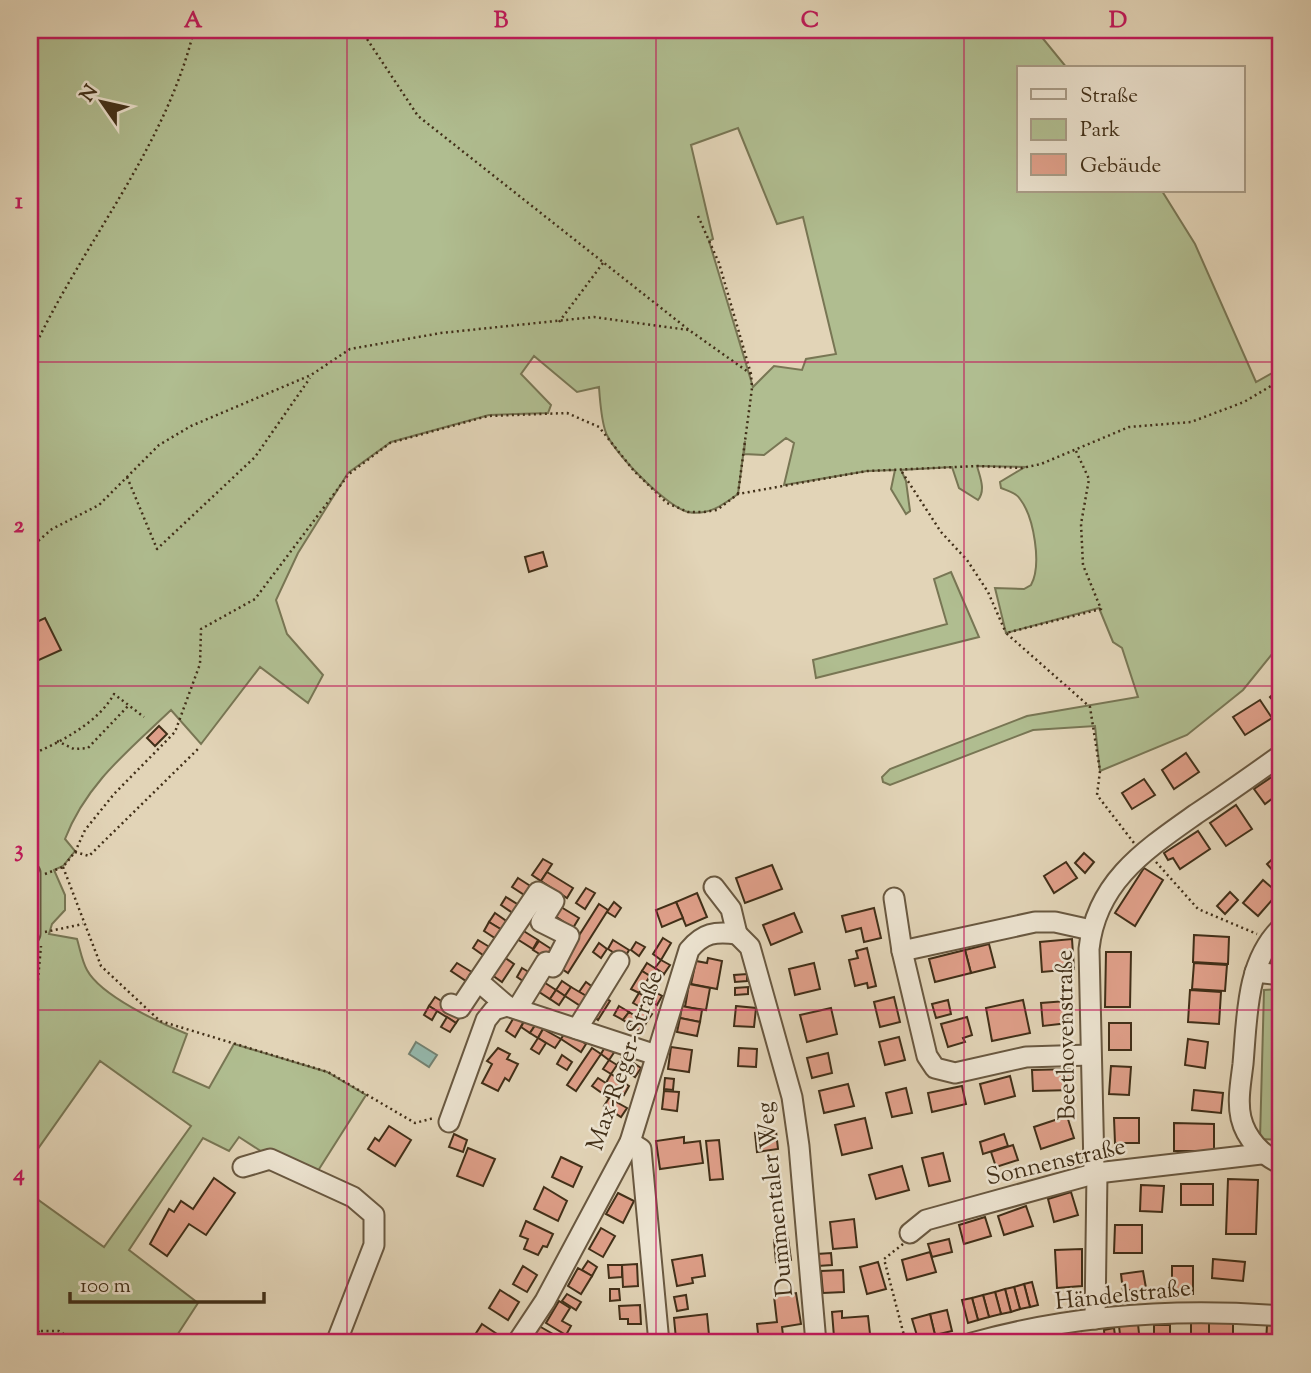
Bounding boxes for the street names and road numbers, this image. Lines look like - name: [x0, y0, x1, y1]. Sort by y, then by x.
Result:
- street label: Beethovenstraße: [1049, 949, 1085, 1121]
- street label: Max-Reger-Straße: [579, 966, 673, 1156]
- street label: Dummentaler Weg: [749, 1100, 803, 1298]
- street label: Sonnenstraße: [983, 1130, 1129, 1196]
- street label: Händelstraße: [1053, 1272, 1193, 1320]

